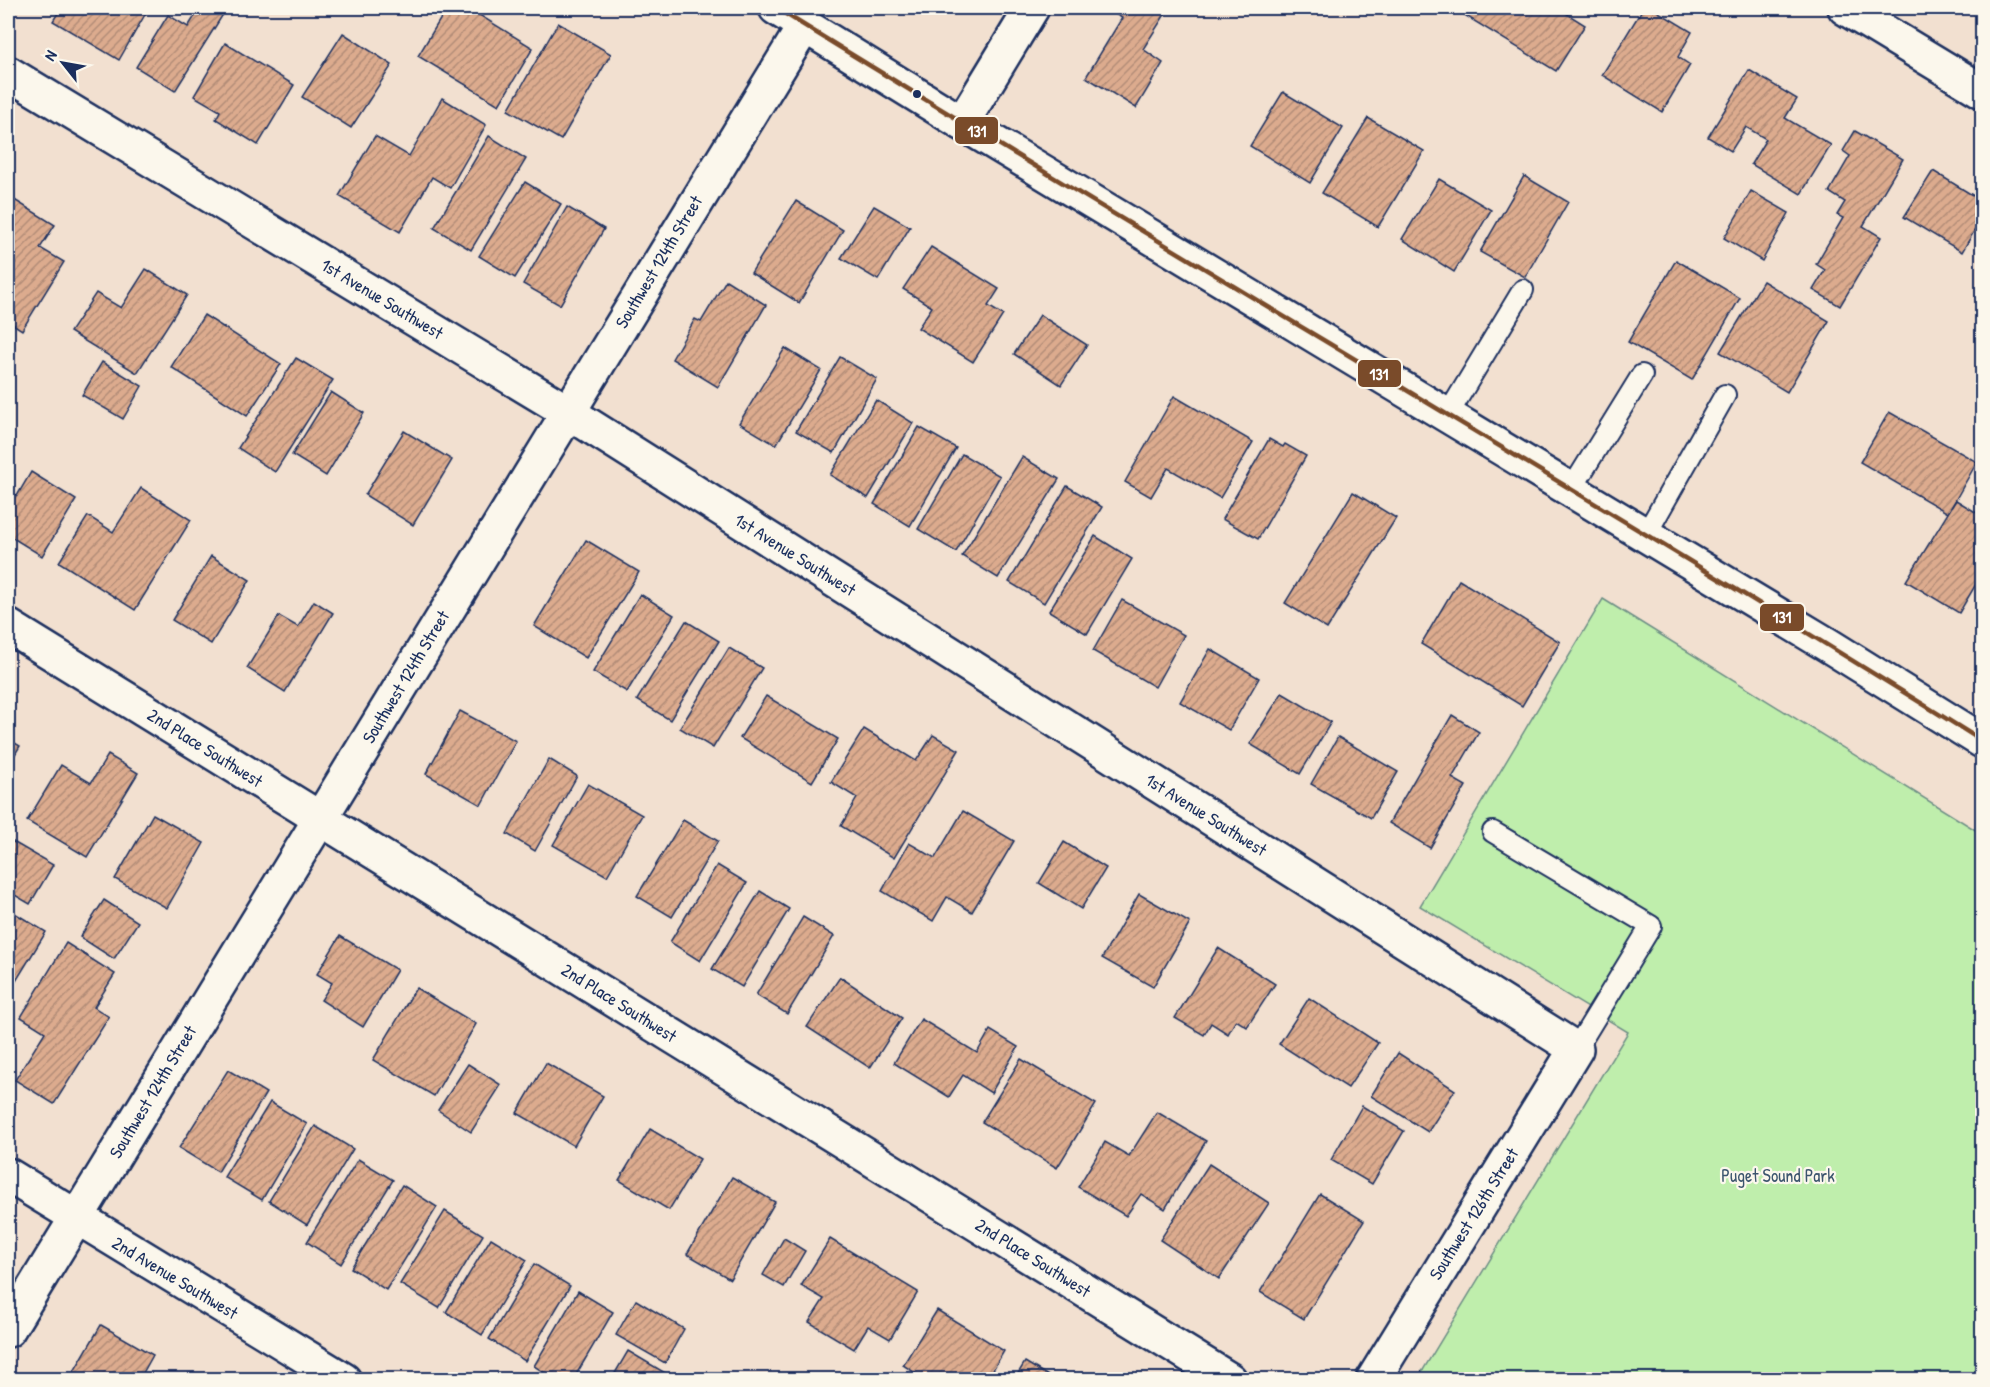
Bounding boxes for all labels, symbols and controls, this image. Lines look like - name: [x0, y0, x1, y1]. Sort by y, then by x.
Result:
- north arrow: [33, 33, 93, 93]
- text: N: [39, 46, 62, 65]
- unlabelled marker: [911, 88, 923, 100]
- line badge: 131: [954, 116, 999, 145]
- text: 131: [968, 120, 987, 142]
- street label: Southwest 124th Street: [609, 190, 709, 333]
- street label: 1st Avenue Southwest: [316, 252, 449, 345]
- line badge: 131: [1357, 359, 1402, 388]
- text: 131: [1370, 363, 1389, 385]
- street label: 1st Avenue Southwest: [730, 507, 861, 602]
- line badge: 131: [1759, 603, 1805, 632]
- street label: Southwest 124th Street: [356, 605, 456, 748]
- text: 131: [1773, 606, 1792, 628]
- street label: 2nd Place Southwest: [143, 702, 268, 793]
- street label: 1st Avenue Southwest: [1141, 767, 1272, 862]
- street label: 2nd Place Southwest: [557, 957, 682, 1048]
- street label: Southwest 124th Street: [103, 1020, 203, 1163]
- street label: Southwest 126th Street: [1423, 1142, 1525, 1284]
- park label: Puget Sound Park: [1721, 1163, 1835, 1188]
- street label: 2nd Place Southwest: [971, 1212, 1096, 1303]
- street label: 2nd Avenue Southwest: [108, 1230, 243, 1325]

